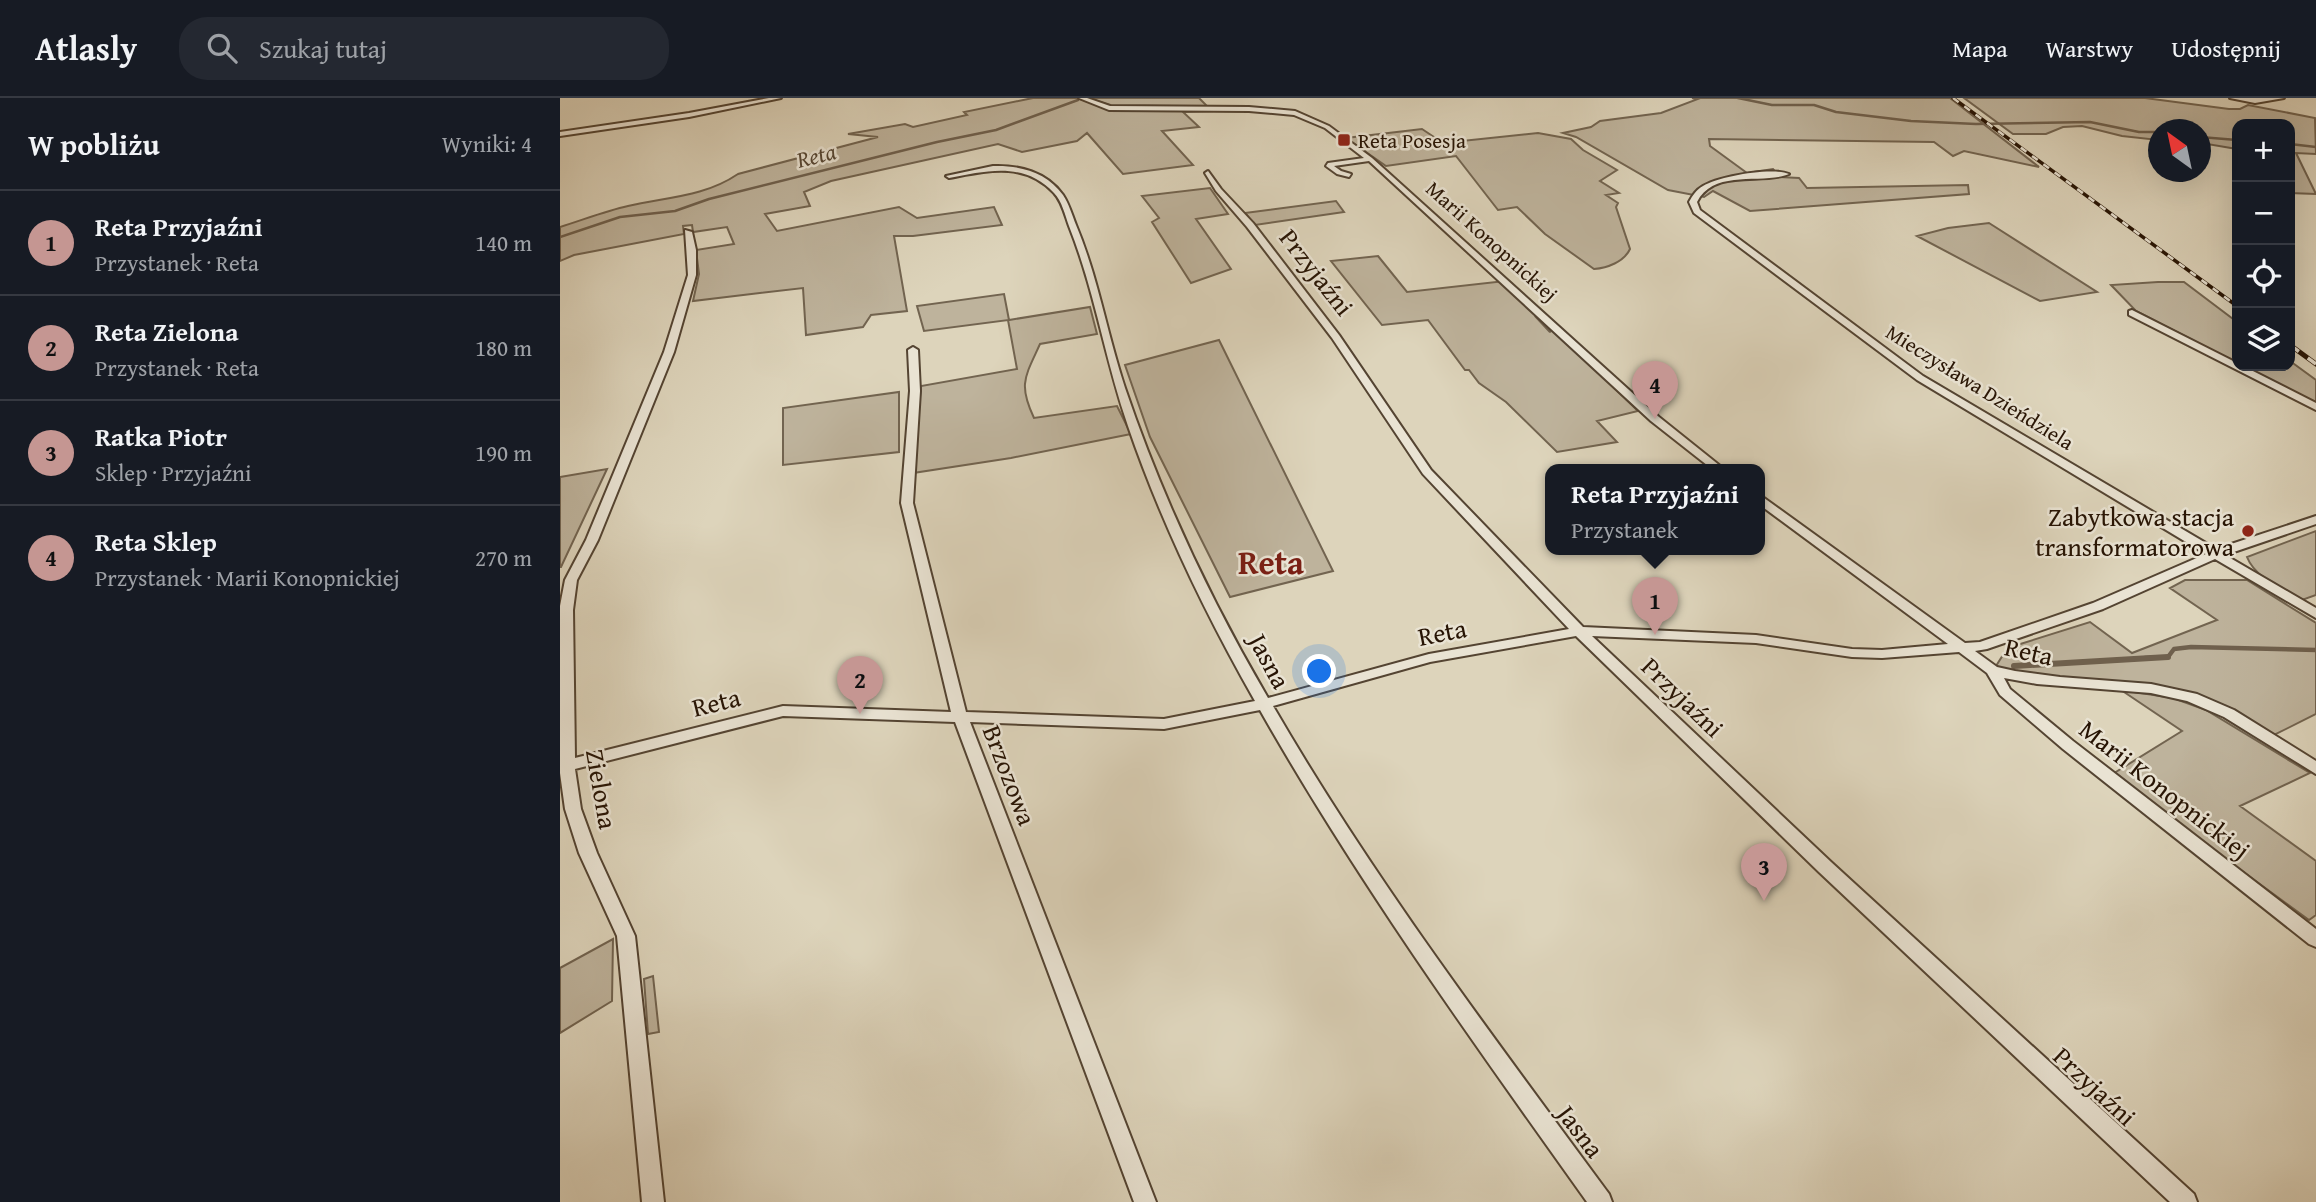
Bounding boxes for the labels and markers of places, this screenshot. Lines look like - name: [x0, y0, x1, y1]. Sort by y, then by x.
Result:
- place label: Reta Posesja: [1358, 125, 1466, 156]
- marker: Reta Posesja: [1336, 132, 1352, 148]
- pin: 4: [1632, 361, 1678, 419]
- place label: Zabytkowa stacja transformatorowa: [2035, 497, 2235, 566]
- marker: Zabytkowa stacja transformatorowa: [2240, 523, 2256, 539]
- pin: 1: [1632, 577, 1678, 635]
- pin: 2: [837, 656, 883, 714]
- pin: 3: [1741, 843, 1787, 901]

